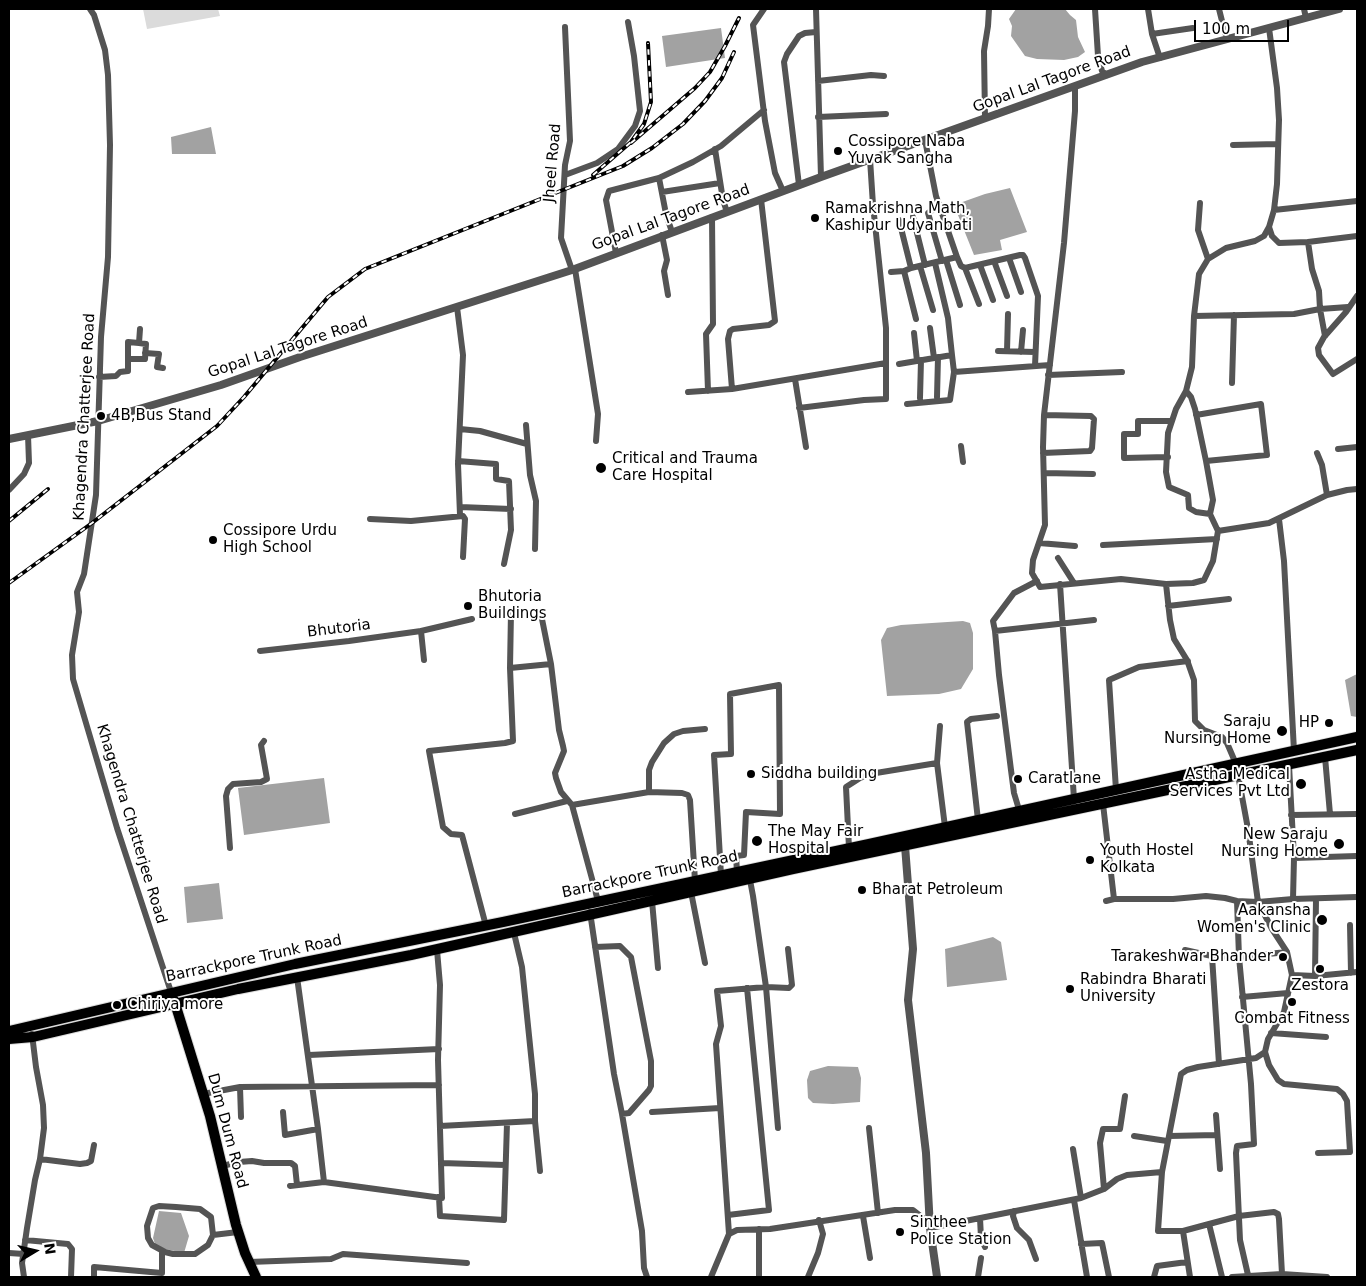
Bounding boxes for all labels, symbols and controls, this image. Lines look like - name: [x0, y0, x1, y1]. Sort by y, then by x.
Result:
- scale bar: [1196, 10, 1291, 42]
- text: 100 m: [1202, 20, 1250, 38]
- street label: Gopal Lal Tagore Road: [970, 43, 1134, 117]
- street label: Jheel Road: [541, 123, 565, 203]
- place label: Cossipore Naba Yuvak Sangha: [848, 133, 965, 168]
- marker: Cossipore Naba Yuvak Sangha: [832, 145, 844, 157]
- street label: Gopal Lal Tagore Road: [589, 181, 753, 255]
- place label: Ramakrishna Math, Kashipur Udyanbati: [825, 200, 972, 235]
- marker: Ramakrishna Math, Kashipur Udyanbati: [809, 212, 821, 224]
- street label: Khagendra Chatterjee Road: [71, 313, 99, 521]
- street label: Gopal Lal Tagore Road: [206, 314, 370, 382]
- place label: 4B,Bus Stand: [111, 407, 212, 425]
- marker: 4B,Bus Stand: [95, 410, 107, 422]
- place label: Critical and Trauma Care Hospital: [612, 450, 758, 485]
- marker: Critical and Trauma Care Hospital: [594, 461, 608, 475]
- place label: Cossipore Urdu High School: [223, 522, 337, 557]
- marker: Cossipore Urdu High School: [207, 534, 219, 546]
- place label: Bhutoria Buildings: [478, 588, 547, 623]
- marker: Bhutoria Buildings: [462, 600, 474, 612]
- street label: Bhutoria: [306, 616, 372, 642]
- place label: Saraju Nursing Home: [1164, 713, 1271, 748]
- place label: HP: [1299, 714, 1319, 732]
- marker: HP: [1323, 717, 1335, 729]
- street label: Khagendra Chatterjee Road: [92, 722, 170, 926]
- marker: Saraju Nursing Home: [1275, 724, 1289, 738]
- place label: Siddha building: [761, 765, 877, 783]
- place label: Astha Medical Services Pvt Ltd: [1170, 766, 1290, 801]
- marker: Siddha building: [745, 768, 757, 780]
- place label: Caratlane: [1028, 770, 1101, 788]
- marker: Caratlane: [1012, 773, 1024, 785]
- marker: Astha Medical Services Pvt Ltd: [1294, 777, 1308, 791]
- place label: The May Fair Hospital: [768, 823, 863, 858]
- place label: New Saraju Nursing Home: [1221, 826, 1328, 861]
- marker: The May Fair Hospital: [750, 834, 764, 848]
- marker: New Saraju Nursing Home: [1332, 837, 1346, 851]
- place label: Youth Hostel Kolkata: [1100, 842, 1194, 877]
- street label: Barrackpore Trunk Road: [560, 848, 740, 902]
- marker: Youth Hostel Kolkata: [1084, 854, 1096, 866]
- place label: Bharat Petroleum: [872, 881, 1003, 899]
- marker: Bharat Petroleum: [856, 884, 868, 896]
- place label: Aakansha Women's Clinic: [1197, 902, 1311, 937]
- marker: Aakansha Women's Clinic: [1315, 913, 1329, 927]
- street label: Barrackpore Trunk Road: [164, 932, 344, 986]
- place label: Tarakeshwar Bhander: [1111, 948, 1273, 966]
- marker: Tarakeshwar Bhander: [1277, 951, 1289, 963]
- marker: Zestora: [1314, 963, 1326, 975]
- place label: Rabindra Bharati University: [1080, 971, 1207, 1006]
- place label: Zestora: [1291, 977, 1349, 995]
- marker: Rabindra Bharati University: [1064, 983, 1076, 995]
- place label: Chiriya more: [127, 996, 223, 1014]
- marker: Combat Fitness: [1286, 996, 1298, 1008]
- marker: Chiriya more: [111, 999, 123, 1011]
- place label: Combat Fitness: [1234, 1010, 1350, 1028]
- street label: Dum Dum Road: [203, 1071, 251, 1191]
- place label: Sinthee Police Station: [910, 1214, 1012, 1249]
- north arrow: [10, 1226, 60, 1276]
- marker: Sinthee Police Station: [894, 1226, 906, 1238]
- text: N: [41, 1242, 59, 1256]

